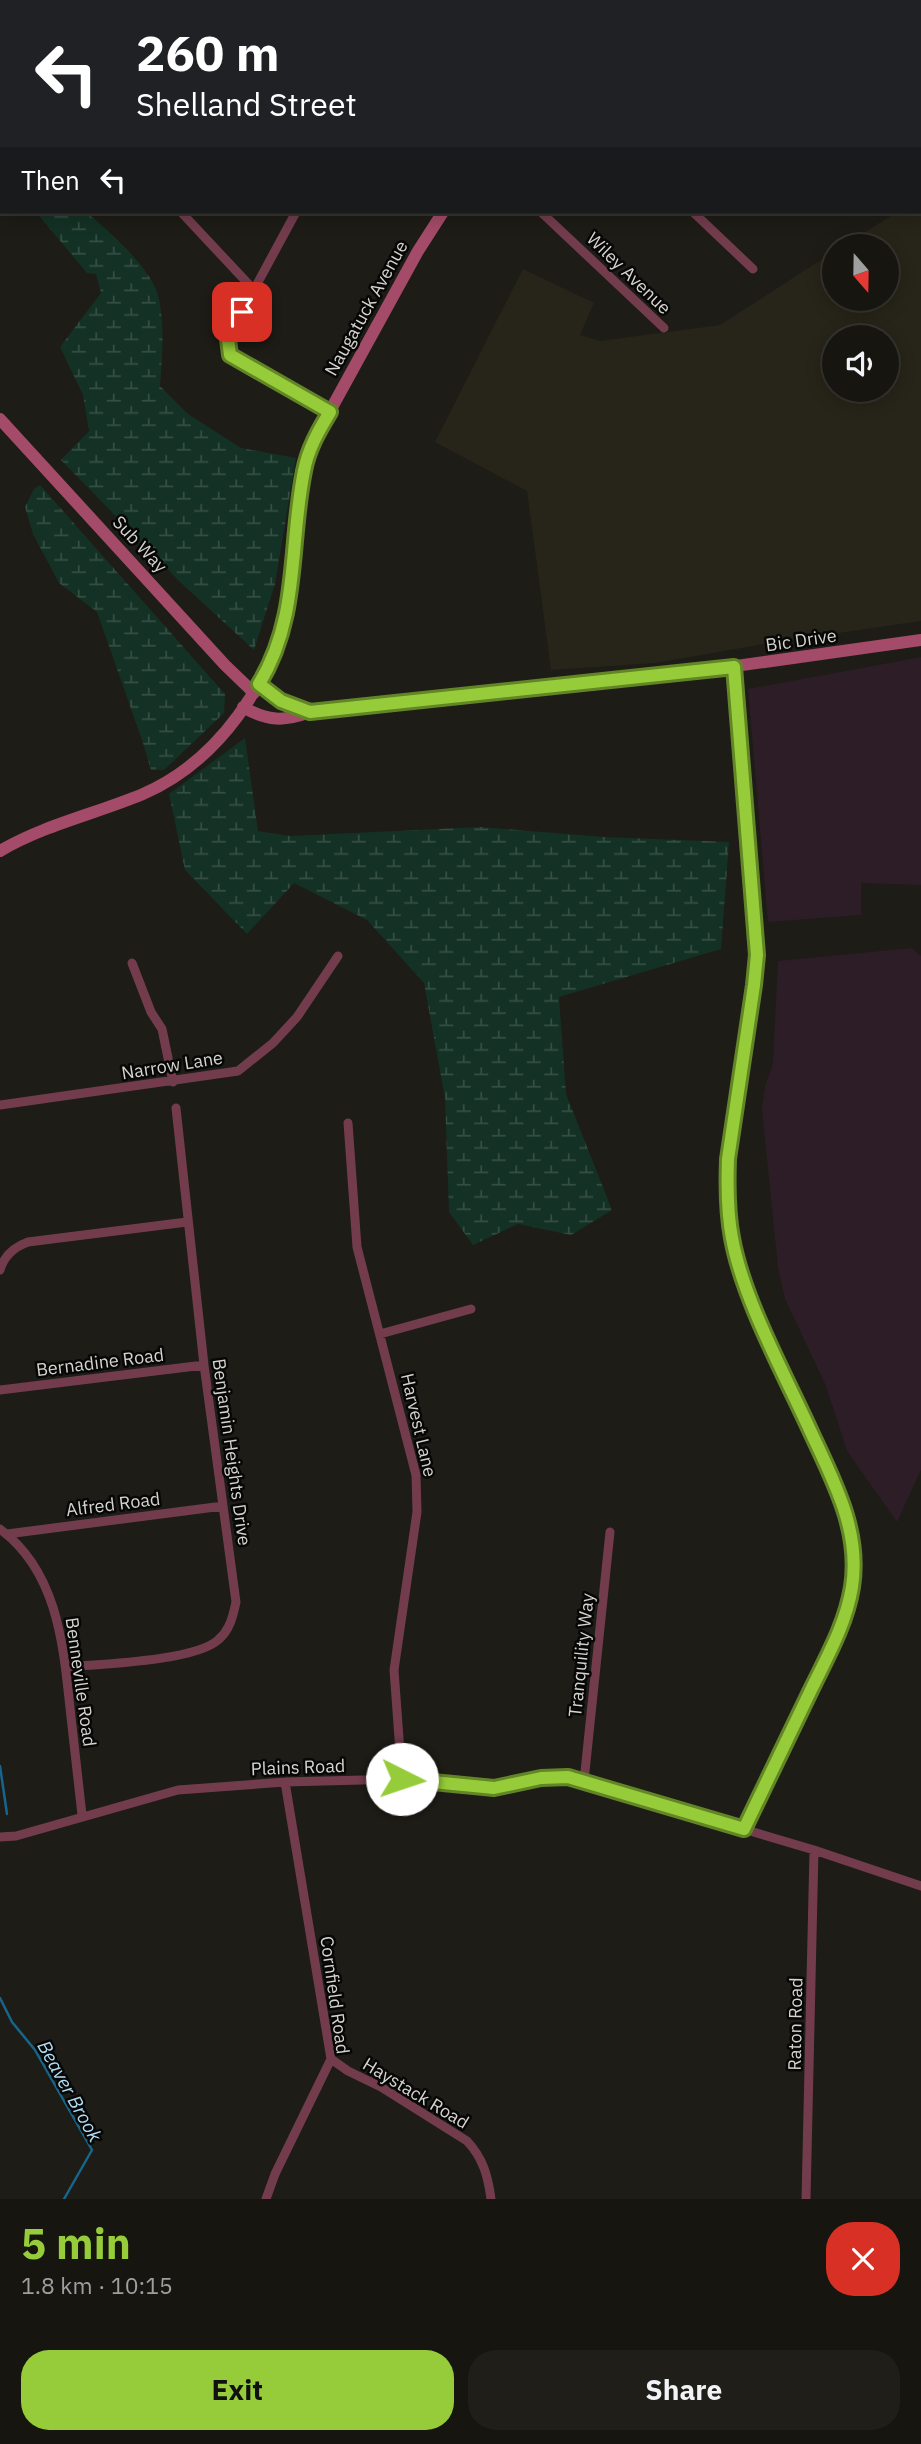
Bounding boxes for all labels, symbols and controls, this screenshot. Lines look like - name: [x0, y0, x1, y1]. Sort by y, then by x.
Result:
- text: 260 m: [136, 21, 280, 84]
- icon: left: [21, 28, 112, 119]
- text: Shelland Street: [136, 83, 357, 125]
- icon: left: [94, 161, 132, 199]
- text: Then: [21, 163, 80, 197]
- street label: Wiley Avenue: [582, 227, 676, 319]
- north arrow: [822, 234, 900, 312]
- map controls: [822, 234, 899, 402]
- street label: Naugatuck Avenue: [319, 236, 413, 380]
- pin: [212, 282, 272, 342]
- icon: arrive: [223, 293, 261, 331]
- button: sound: [822, 325, 899, 402]
- street label: Sub Way: [108, 511, 172, 577]
- street label: Bic Drive: [764, 624, 838, 656]
- street label: Narrow Lane: [120, 1046, 224, 1084]
- street label: Bernadine Road: [35, 1343, 165, 1381]
- street label: Benjamin Heights Drive: [207, 1357, 257, 1547]
- street label: Harvest Lane: [396, 1371, 442, 1479]
- street label: Alfred Road: [65, 1487, 161, 1521]
- street label: Tranquility Way: [563, 1592, 599, 1718]
- street label: Benneville Road: [61, 1616, 101, 1748]
- position arrow: [365, 1742, 439, 1816]
- street label: Plains Road: [250, 1754, 346, 1780]
- street label: Cornfield Road: [315, 1934, 355, 2056]
- street label: Raton Road: [783, 1977, 807, 2071]
- water label: Beaver Brook: [32, 2036, 108, 2147]
- street label: Haystack Road: [359, 2052, 473, 2134]
- text: 5 min: [21, 2216, 131, 2271]
- button: close: [826, 2222, 900, 2296]
- text: 1.8 km · 10:15: [21, 2270, 173, 2300]
- button: Exit: [21, 2350, 454, 2430]
- button: Share: [468, 2350, 900, 2430]

